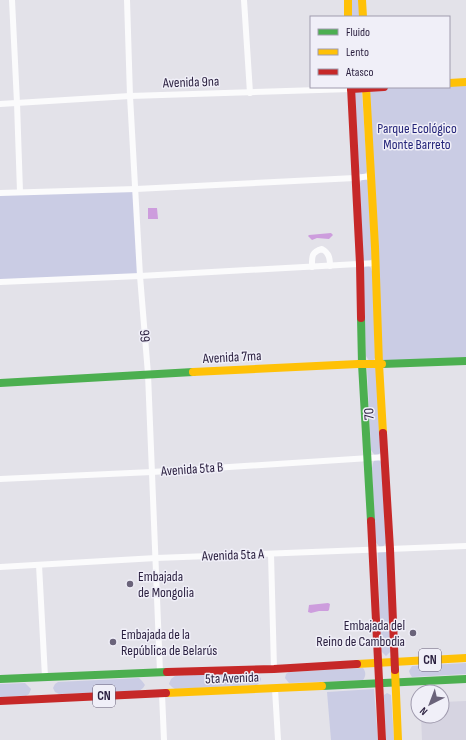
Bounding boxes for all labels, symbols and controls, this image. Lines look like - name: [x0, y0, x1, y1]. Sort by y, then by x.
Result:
- legend: [310, 16, 450, 88]
- text: Fluido: [346, 25, 370, 40]
- text: Lento: [346, 45, 369, 60]
- text: Atasco: [345, 65, 373, 80]
- street label: Avenida 9na: [162, 73, 219, 92]
- park label: Parque Ecológico Monte Barreto: [377, 120, 457, 153]
- street label: 66: [136, 329, 154, 343]
- street label: Avenida 7ma: [201, 347, 262, 367]
- street label: 70: [360, 408, 378, 420]
- street label: Avenida 5ta B: [159, 458, 224, 480]
- street label: Avenida 5ta A: [201, 545, 265, 565]
- place label: Embajada de Mongolia: [138, 568, 194, 601]
- marker: Embajada de Mongolia: [125, 579, 135, 589]
- place label: Embajada del Reino de Cambodia: [316, 617, 405, 650]
- place label: Embajada de la República de Belarús: [121, 626, 217, 659]
- marker: Embajada del Reino de Cambodia: [408, 628, 418, 638]
- marker: Embajada de la República de Belarús: [108, 637, 118, 647]
- road number: CN: [419, 649, 441, 671]
- street label: 5ta Avenida: [205, 669, 259, 687]
- north arrow: [410, 684, 450, 724]
- road number: CN: [93, 685, 115, 707]
- text: N: [417, 704, 430, 718]

